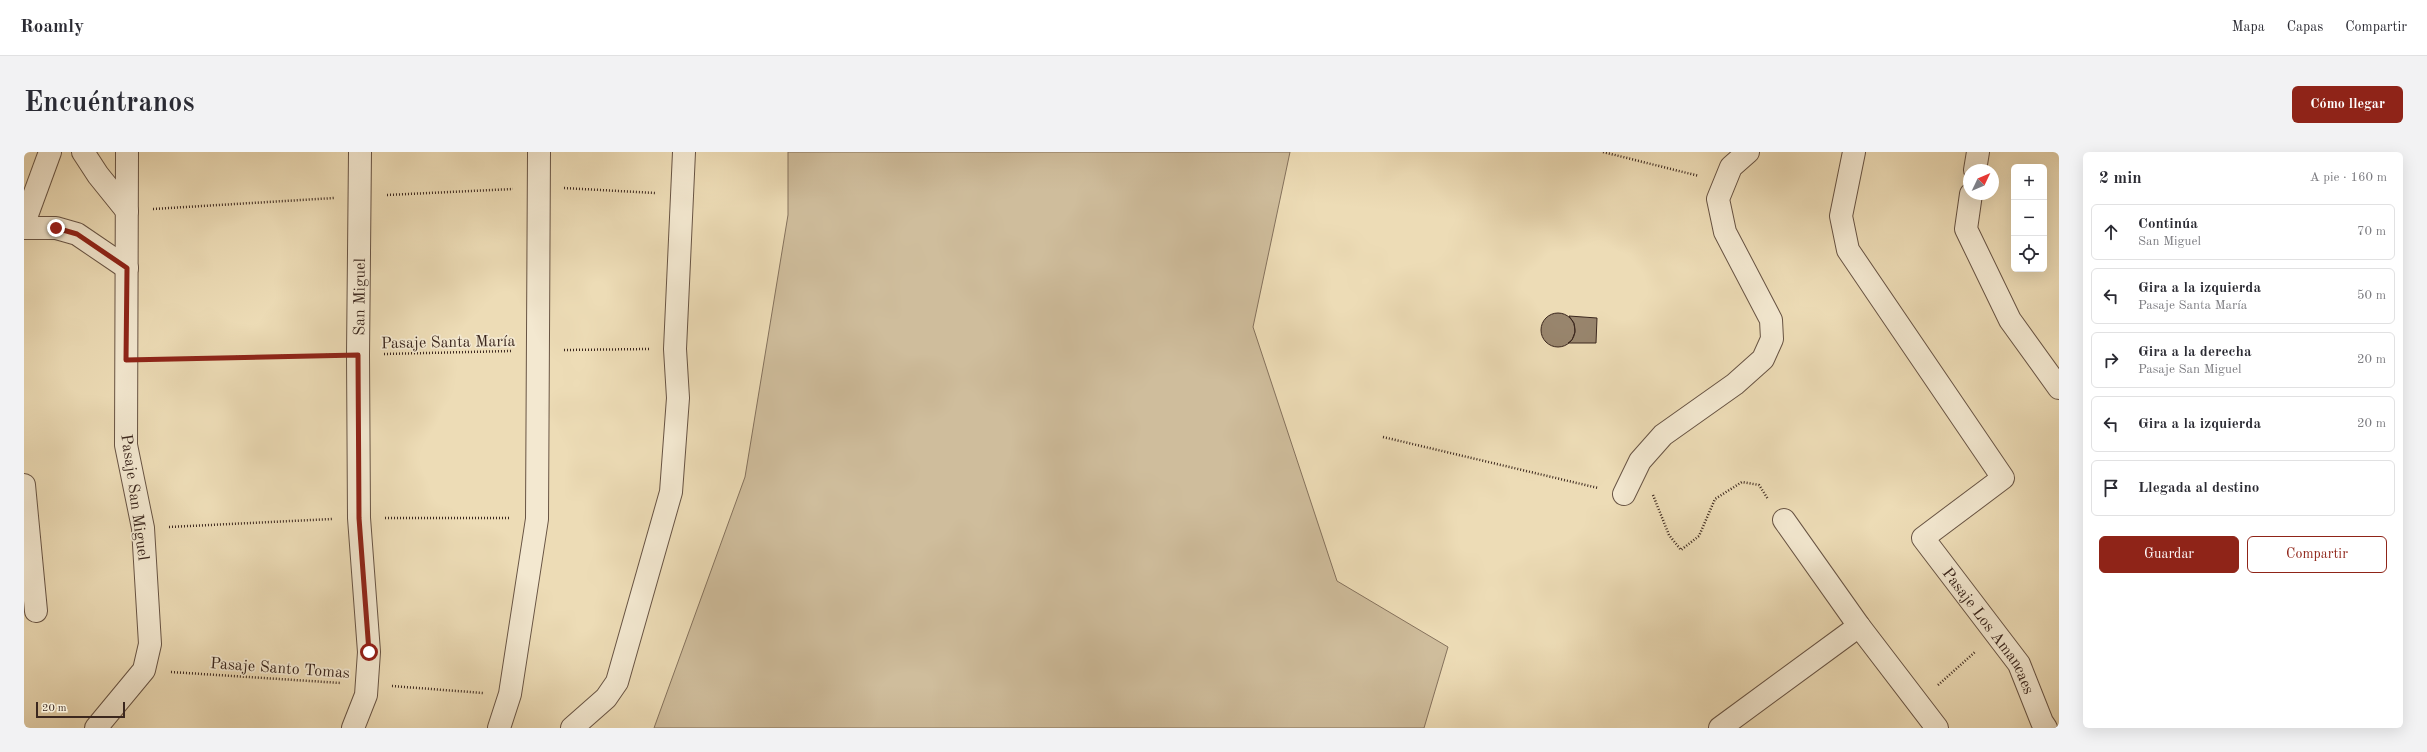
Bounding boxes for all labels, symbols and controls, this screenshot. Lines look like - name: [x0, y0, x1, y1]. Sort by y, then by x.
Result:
- text: Roamly: [20, 18, 84, 37]
- text: Mapa: [2232, 20, 2265, 34]
- text: Capas: [2287, 20, 2323, 34]
- text: Compartir: [2345, 20, 2407, 34]
- button: Cómo llegar: [2292, 86, 2403, 123]
- text: Encuéntranos: [24, 90, 194, 118]
- north arrow: [1963, 164, 1999, 200]
- map controls: [2011, 164, 2047, 272]
- button: +: [2011, 164, 2047, 200]
- text: 2 min: [2099, 170, 2142, 187]
- text: A pie · 160 m: [2310, 171, 2387, 184]
- button: −: [2011, 200, 2047, 236]
- text: Continúa: [2138, 217, 2198, 232]
- route end: [47, 219, 65, 237]
- icon: ahead: [2100, 221, 2122, 243]
- text: 70 m: [2357, 225, 2386, 238]
- text: San Miguel: [2138, 235, 2201, 248]
- button: locate: [2011, 236, 2047, 272]
- street label: San Miguel: [352, 258, 369, 336]
- text: Gira a la izquierda: [2138, 281, 2261, 296]
- icon: left: [2100, 285, 2122, 307]
- text: 50 m: [2357, 289, 2386, 302]
- text: Pasaje Santa María: [2138, 299, 2247, 312]
- street label: Pasaje Santa María: [381, 334, 515, 352]
- text: Gira a la derecha: [2138, 345, 2252, 360]
- icon: right: [2100, 349, 2122, 371]
- text: 20 m: [2357, 353, 2386, 366]
- text: Pasaje San Miguel: [2138, 363, 2242, 376]
- icon: left: [2100, 413, 2122, 435]
- text: Gira a la izquierda: [2138, 417, 2261, 432]
- text: 20 m: [2357, 417, 2386, 430]
- street label: Pasaje San Miguel: [117, 433, 151, 561]
- icon: arrive: [2100, 477, 2122, 499]
- text: Llegada al destino: [2138, 481, 2259, 496]
- button: Guardar: [2099, 536, 2239, 573]
- button: Compartir: [2247, 536, 2387, 573]
- street label: Pasaje Los Amancaes: [1939, 565, 2036, 697]
- route start: [360, 643, 378, 661]
- street label: Pasaje Santo Tomas: [209, 656, 350, 682]
- scale bar: [36, 700, 125, 719]
- text: 20 m: [42, 703, 67, 714]

